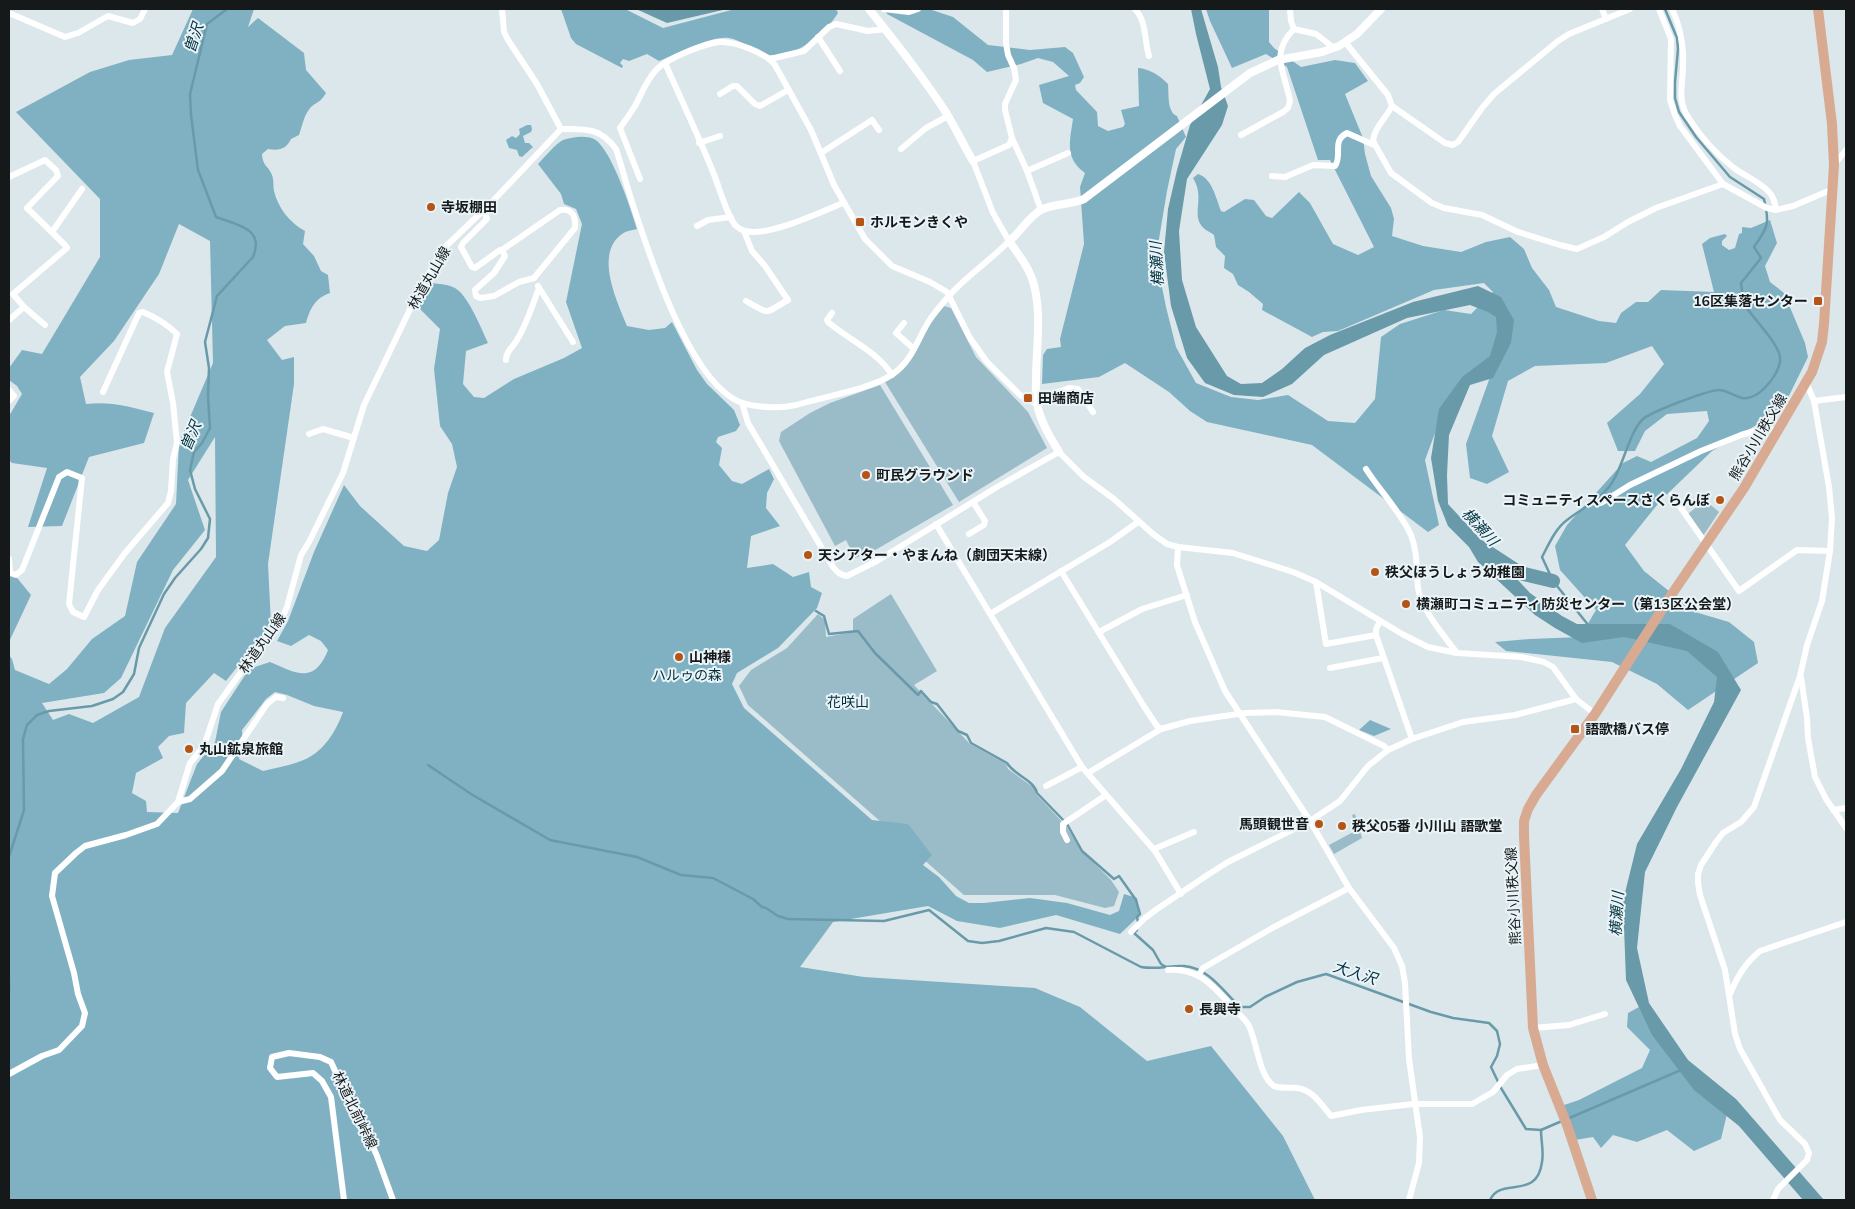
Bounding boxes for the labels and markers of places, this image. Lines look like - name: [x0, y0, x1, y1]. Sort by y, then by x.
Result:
- place label: 寺坂棚田: [441, 198, 497, 217]
- marker: 寺坂棚田: [425, 201, 437, 213]
- place label: ホルモンきくや: [870, 213, 968, 232]
- marker: ホルモンきくや: [854, 216, 866, 228]
- place label: 16区集落センター: [1693, 292, 1808, 311]
- marker: 16区集落センター: [1812, 295, 1824, 307]
- place label: 田端商店: [1038, 389, 1094, 408]
- marker: 田端商店: [1022, 392, 1034, 404]
- place label: 町民グラウンド: [876, 466, 974, 485]
- marker: 町民グラウンド: [860, 469, 872, 481]
- place label: コミュニティスペースさくらんぼ: [1503, 491, 1710, 510]
- marker: コミュニティスペースさくらんぼ: [1714, 494, 1726, 506]
- place label: 天シアター・やまんね（劇団天末線）: [818, 546, 1056, 565]
- marker: 天シアター・やまんね（劇団天末線）: [802, 549, 814, 561]
- place label: 秩父ほうしょう幼稚園: [1385, 563, 1525, 582]
- marker: 秩父ほうしょう幼稚園: [1369, 566, 1381, 578]
- place label: 横瀬町コミュニティ防災センター（第13区公会堂）: [1416, 595, 1740, 614]
- marker: 横瀬町コミュニティ防災センター（第13区公会堂）: [1400, 598, 1412, 610]
- place label: 山神様: [689, 648, 731, 667]
- marker: 山神様: [673, 651, 685, 663]
- place label: 語歌橋バス停: [1585, 720, 1669, 739]
- marker: 語歌橋バス停: [1569, 723, 1581, 735]
- place label: 丸山鉱泉旅館: [199, 740, 283, 759]
- marker: 丸山鉱泉旅館: [183, 743, 195, 755]
- place label: 馬頭観世音: [1239, 815, 1309, 834]
- place label: 秩父05番 小川山 語歌堂: [1352, 817, 1502, 836]
- marker: 馬頭観世音: [1313, 818, 1325, 830]
- marker: 秩父05番 小川山 語歌堂: [1336, 820, 1348, 832]
- place label: 長興寺: [1199, 1000, 1241, 1019]
- marker: 長興寺: [1183, 1003, 1195, 1015]

